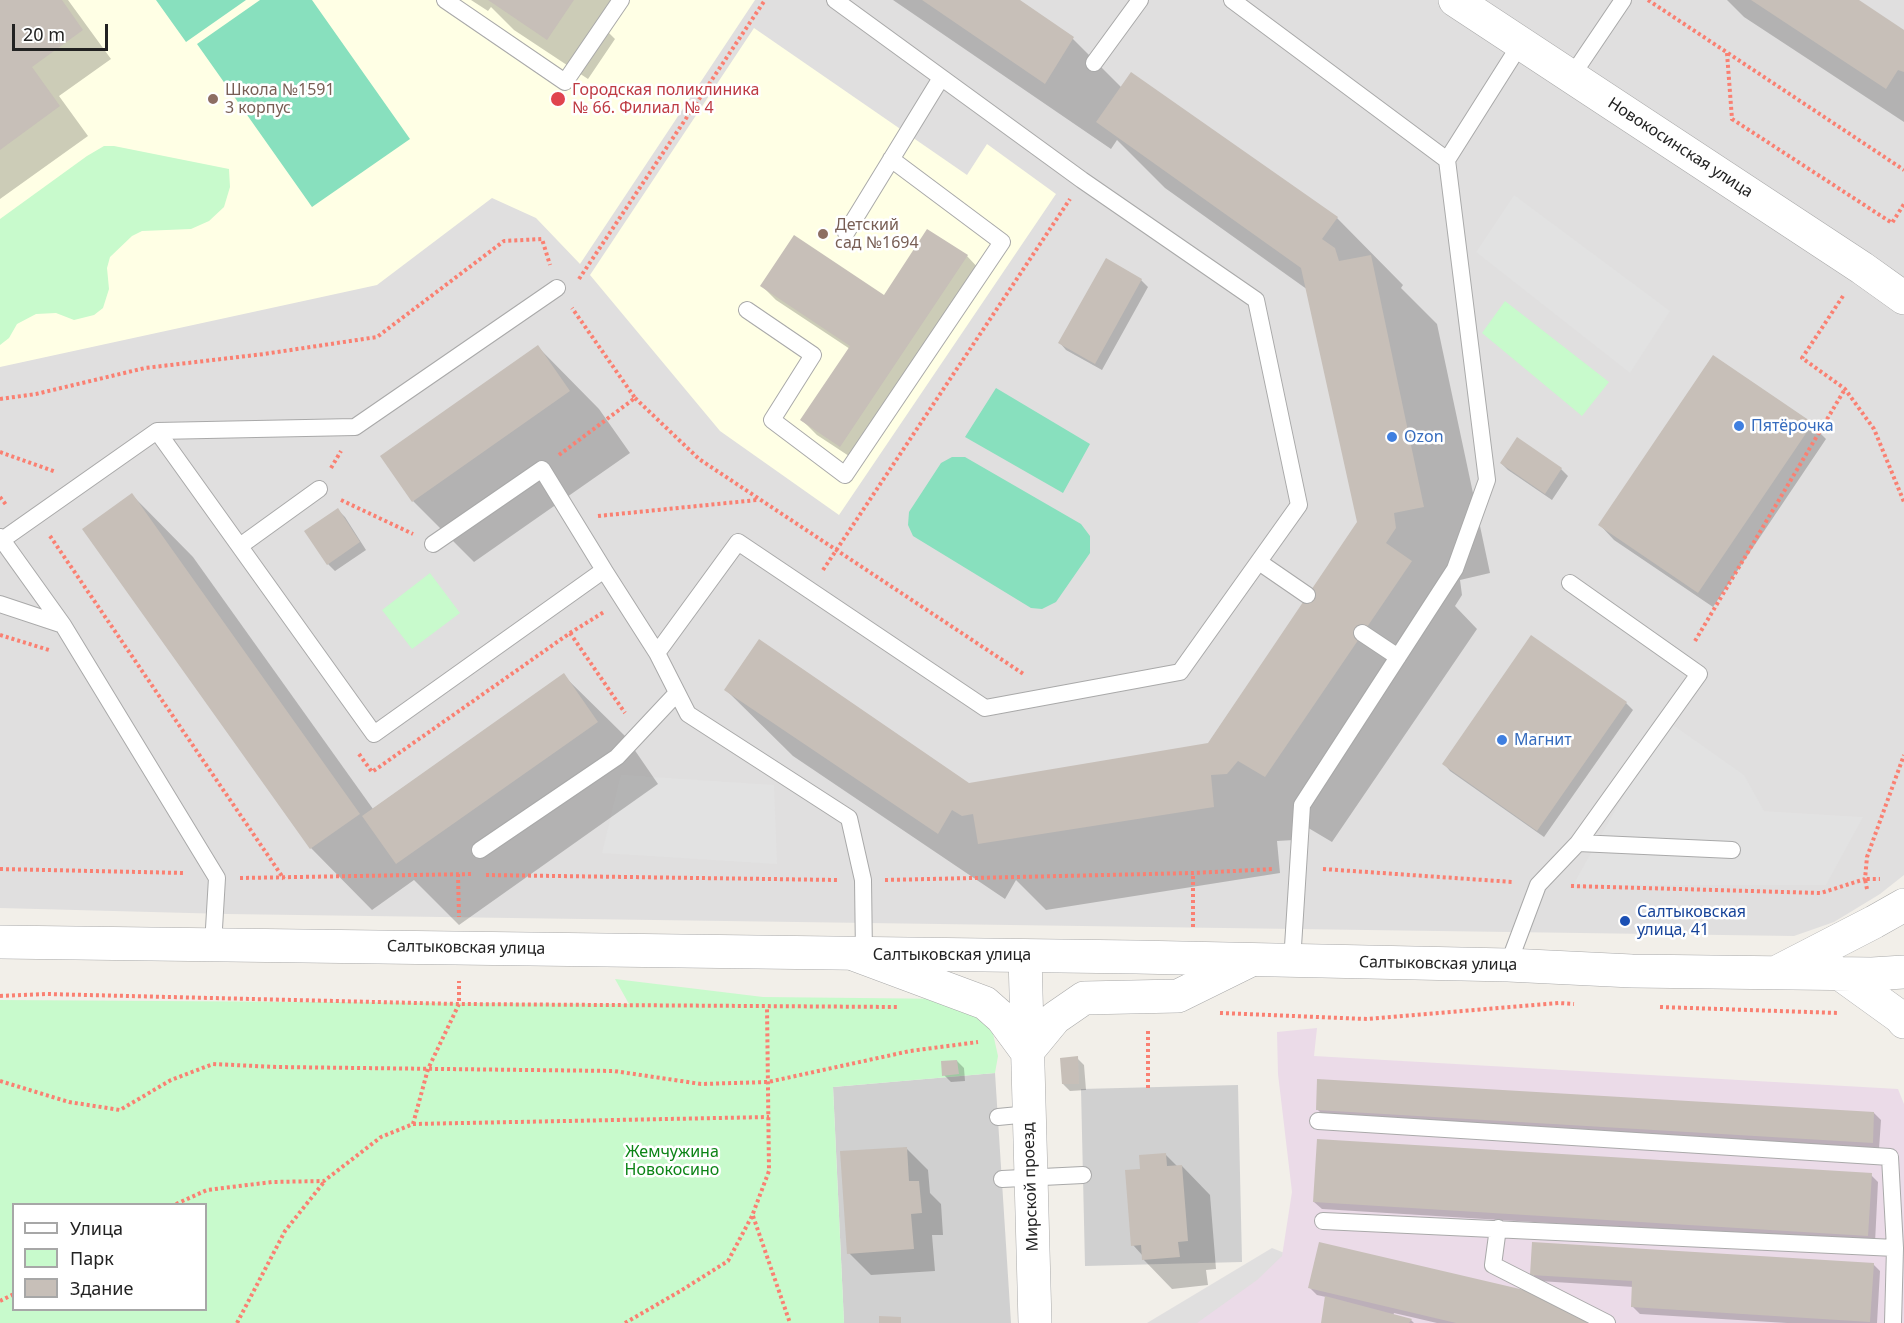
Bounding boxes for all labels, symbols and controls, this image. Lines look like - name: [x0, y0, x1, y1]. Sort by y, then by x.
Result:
- scale bar: [15, 12, 111, 50]
- text: 20 m: [23, 22, 65, 46]
- place label: Школа №1591 3 корпус: [225, 80, 335, 118]
- place label: Городская поликлиника № 66. Филиал № 4: [572, 80, 759, 118]
- marker: Городская поликлиника № 66. Филиал № 4: [549, 90, 567, 108]
- marker: Школа №1591 3 корпус: [206, 92, 220, 106]
- street label: Новокосинская улица: [1604, 94, 1756, 202]
- place label: Детский сад №1694: [835, 215, 919, 253]
- marker: Детский сад №1694: [816, 227, 830, 241]
- place label: Пятёрочка: [1751, 416, 1834, 436]
- marker: Пятёрочка: [1732, 419, 1746, 433]
- place label: Ozon: [1404, 427, 1444, 447]
- marker: Ozon: [1385, 430, 1399, 444]
- place label: Магнит: [1514, 730, 1572, 750]
- marker: Магнит: [1495, 733, 1509, 747]
- place label: Салтыковская улица, 41: [1637, 902, 1746, 940]
- marker: Салтыковская улица, 41: [1618, 914, 1632, 928]
- street label: Салтыковская улица: [387, 937, 545, 959]
- street label: Салтыковская улица: [873, 945, 1031, 965]
- street label: Салтыковская улица: [1359, 953, 1517, 975]
- street label: Мирской проезд: [1019, 1122, 1043, 1252]
- park label: Жемчужина Новокосино: [625, 1142, 719, 1180]
- legend: [12, 1203, 207, 1311]
- text: Улица: [70, 1216, 123, 1240]
- text: Парк: [70, 1246, 114, 1270]
- text: Здание: [70, 1276, 133, 1300]

